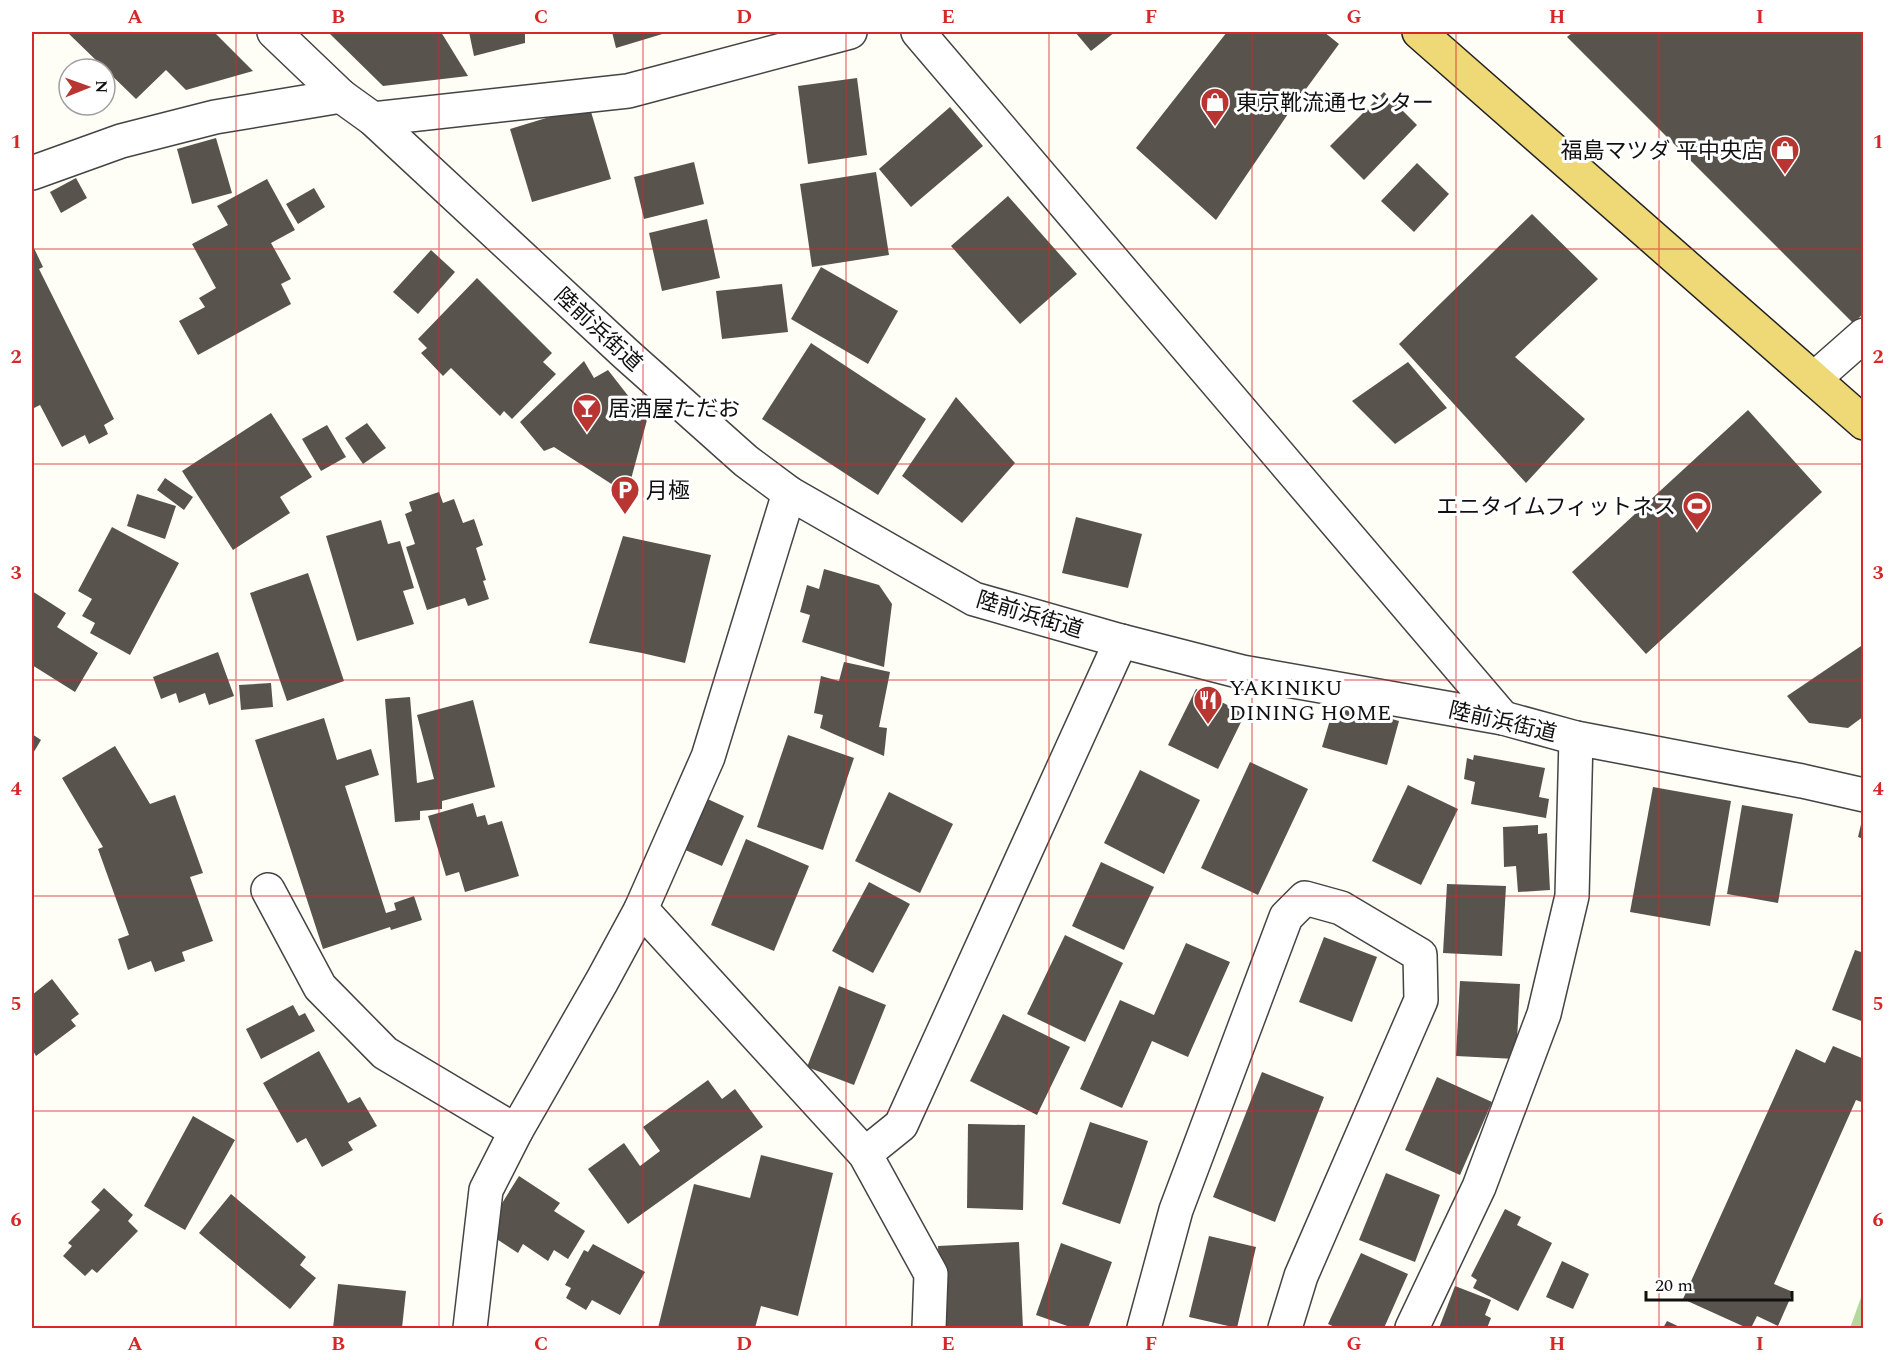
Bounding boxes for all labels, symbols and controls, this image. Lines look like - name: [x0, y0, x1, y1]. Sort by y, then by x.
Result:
- text: A: [127, 2, 143, 32]
- text: B: [331, 2, 345, 32]
- text: C: [534, 2, 548, 32]
- text: D: [736, 2, 752, 32]
- text: E: [941, 2, 955, 32]
- text: F: [1145, 2, 1157, 32]
- text: G: [1346, 2, 1362, 32]
- text: H: [1549, 2, 1565, 32]
- text: I: [1756, 2, 1764, 32]
- north arrow: [57, 57, 117, 117]
- text: N: [89, 80, 113, 93]
- shop icon: 東京靴流通センター: [1199, 86, 1231, 128]
- place label: 東京靴流通センター: [1236, 87, 1434, 120]
- text: 1: [10, 127, 22, 157]
- text: 1: [1872, 127, 1884, 157]
- shop icon: 福島マツダ 平中央店: [1769, 134, 1801, 176]
- place label: 福島マツダ 平中央店: [1560, 135, 1764, 168]
- street label: 陸前浜街道: [546, 281, 649, 380]
- text: 2: [10, 342, 22, 372]
- text: 2: [1872, 342, 1884, 372]
- bar icon: 居酒屋ただお: [571, 392, 603, 434]
- place label: 居酒屋ただお: [608, 393, 740, 426]
- parking icon: 月極: [609, 474, 641, 516]
- place label: 月極: [646, 475, 690, 508]
- sports icon: エニタイムフィットネス: [1681, 490, 1713, 532]
- place label: エニタイムフィットネス: [1436, 491, 1676, 524]
- text: 3: [10, 558, 22, 588]
- text: 3: [1872, 558, 1884, 588]
- street label: 陸前浜街道: [972, 584, 1087, 647]
- place label: YAKINIKU DINING HOME: [1229, 672, 1391, 730]
- restaurant icon: YAKINIKU DINING HOME: [1192, 684, 1224, 726]
- street label: 陸前浜街道: [1445, 694, 1560, 751]
- text: 4: [10, 774, 22, 804]
- text: 4: [1872, 774, 1884, 804]
- text: 5: [10, 989, 22, 1019]
- text: 5: [1872, 989, 1884, 1019]
- text: 6: [10, 1205, 22, 1235]
- text: 6: [1872, 1205, 1884, 1235]
- scale bar: [1646, 1264, 1792, 1302]
- text: 20 m: [1655, 1272, 1693, 1299]
- text: A: [127, 1329, 143, 1359]
- text: B: [331, 1329, 345, 1359]
- text: C: [534, 1329, 548, 1359]
- text: D: [736, 1329, 752, 1359]
- text: E: [941, 1329, 955, 1359]
- text: F: [1145, 1329, 1157, 1359]
- text: G: [1346, 1329, 1362, 1359]
- text: H: [1549, 1329, 1565, 1359]
- text: I: [1756, 1329, 1764, 1359]

